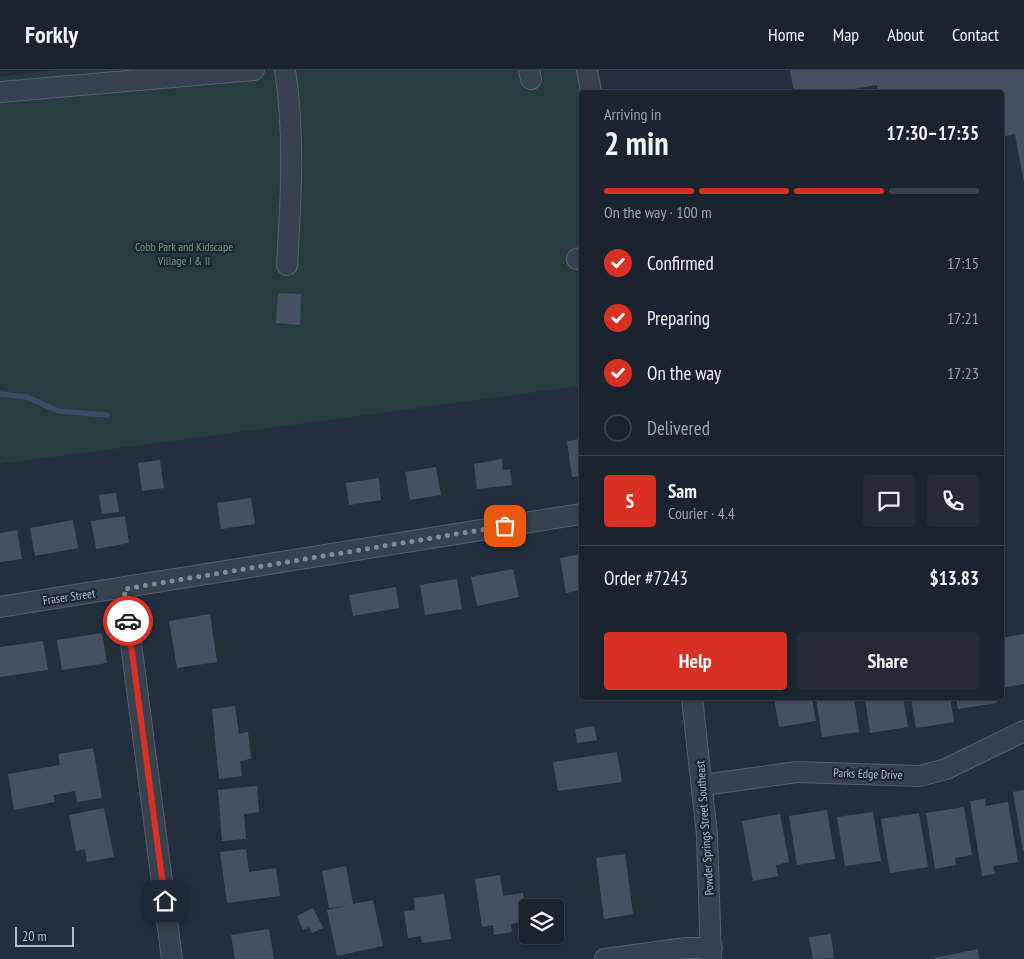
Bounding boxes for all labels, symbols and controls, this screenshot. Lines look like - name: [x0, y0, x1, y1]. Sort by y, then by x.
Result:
- text: Forkly: [25, 19, 78, 50]
- text: Home: [768, 23, 805, 46]
- text: Map: [833, 23, 859, 46]
- text: About: [887, 23, 924, 46]
- text: Contact: [952, 23, 999, 46]
- text: Arriving in: [604, 104, 661, 124]
- text: 17:30–17:35: [886, 121, 979, 145]
- text: 2 min: [604, 122, 669, 164]
- text: On the way · 100 m: [604, 202, 712, 222]
- park label: Cobb Park and Kidscape Village I & II: [135, 239, 233, 268]
- icon: check: [604, 249, 632, 277]
- text: Confirmed: [647, 251, 714, 275]
- text: 17:15: [947, 253, 979, 273]
- icon: check: [604, 304, 632, 332]
- text: Preparing: [647, 306, 710, 330]
- text: 17:21: [947, 308, 979, 328]
- icon: check: [604, 359, 632, 387]
- text: On the way: [647, 361, 721, 385]
- text: 17:23: [947, 363, 979, 383]
- text: Delivered: [647, 416, 710, 440]
- button: chat: [863, 475, 915, 527]
- button: phone: [927, 475, 979, 527]
- text: Sam: [668, 479, 697, 503]
- text: S: [626, 489, 634, 513]
- text: Courier · 4.4: [668, 503, 735, 523]
- pin: [484, 505, 526, 547]
- icon: bag: [491, 512, 519, 540]
- text: Order #7243: [604, 566, 688, 590]
- text: $13.83: [930, 566, 979, 590]
- street label: Fraser Street: [42, 585, 97, 608]
- courier: [103, 596, 153, 646]
- icon: car: [114, 607, 142, 635]
- button: Help: [604, 632, 787, 690]
- button: Share: [797, 632, 979, 690]
- street label: Powder Springs Street Southeast: [692, 759, 717, 896]
- street label: Parks Edge Drive: [833, 765, 903, 782]
- pin: [144, 880, 186, 922]
- icon: home: [151, 887, 179, 915]
- map controls: [519, 899, 564, 944]
- button: layers: [519, 899, 564, 944]
- scale bar: [15, 924, 74, 947]
- text: 20 m: [22, 927, 47, 945]

